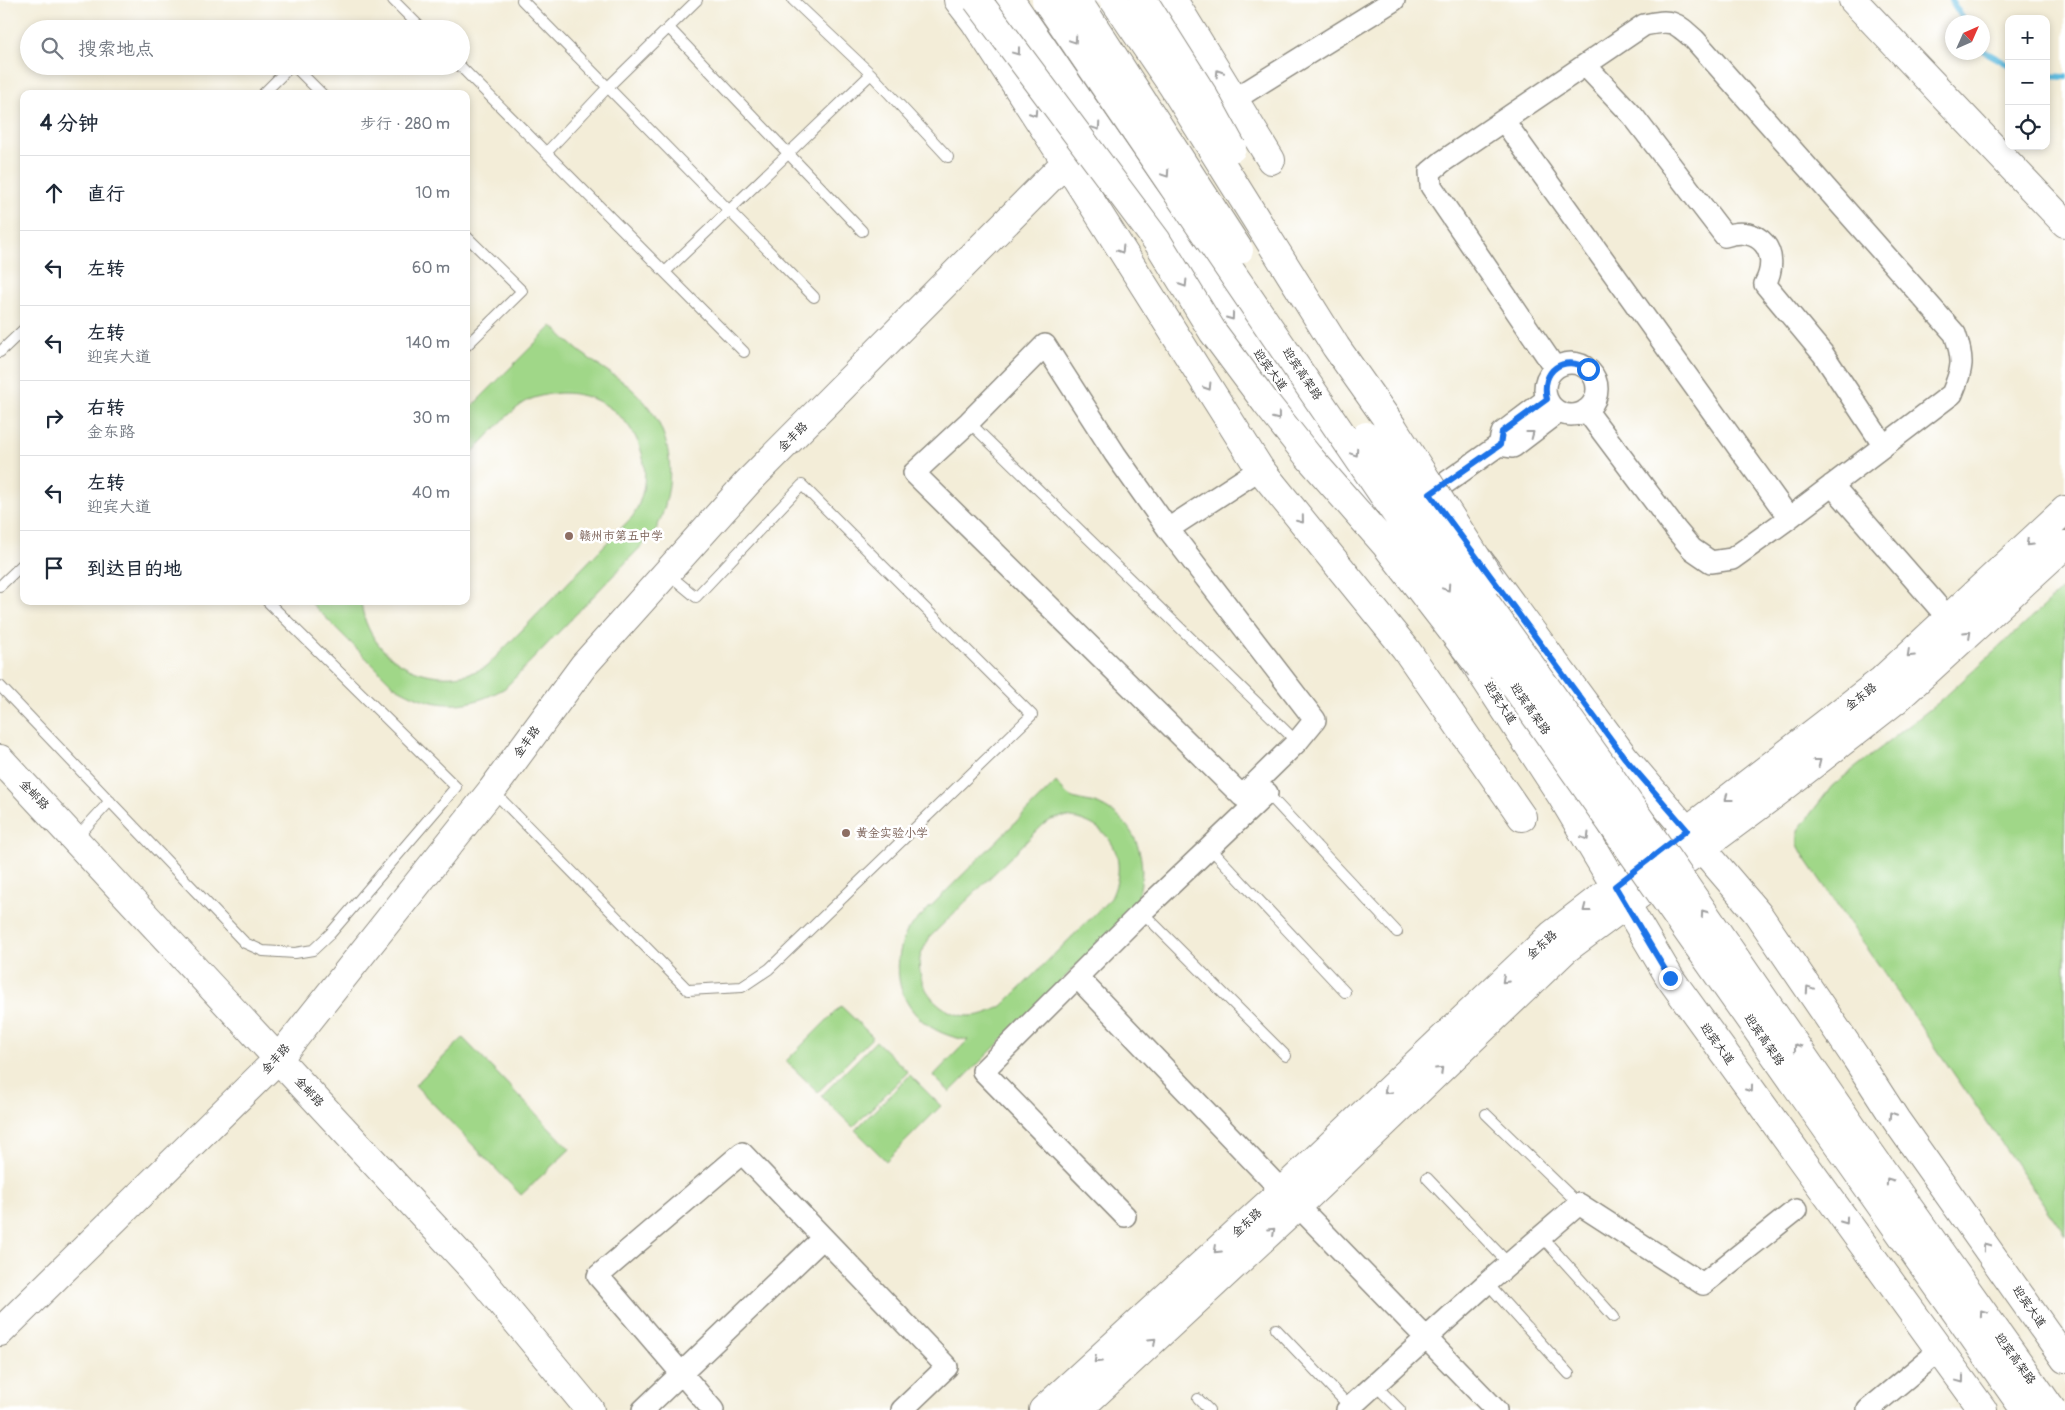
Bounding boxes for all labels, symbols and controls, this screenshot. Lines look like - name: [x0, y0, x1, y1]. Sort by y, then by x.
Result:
- north arrow: [1945, 15, 1990, 60]
- map controls: [2005, 15, 2050, 150]
- button: +: [2005, 15, 2050, 60]
- search box: [20, 20, 470, 75]
- icon: search: [38, 34, 66, 62]
- one-way arrow: [1068, 34, 1077, 44]
- text: 搜索地点: [78, 37, 154, 61]
- one-way arrow: [1012, 46, 1020, 55]
- button: −: [2005, 60, 2050, 105]
- one-way arrow: [1215, 70, 1225, 79]
- button: locate: [2005, 105, 2050, 150]
- one-way arrow: [1028, 107, 1037, 116]
- text: 4 分钟: [40, 110, 99, 137]
- text: 步行 · 280 m: [360, 114, 450, 134]
- one-way arrow: [1091, 121, 1100, 131]
- one-way arrow: [1160, 169, 1169, 178]
- icon: ahead: [40, 179, 68, 207]
- text: 直行: [87, 182, 125, 206]
- text: 10 m: [415, 183, 450, 203]
- one-way arrow: [1115, 244, 1125, 253]
- icon: left: [40, 254, 68, 282]
- text: 左转: [87, 257, 125, 281]
- text: 60 m: [412, 258, 450, 278]
- one-way arrow: [1177, 278, 1187, 287]
- one-way arrow: [1225, 311, 1234, 321]
- text: 左转: [87, 321, 125, 345]
- icon: left: [40, 329, 68, 357]
- text: 140 m: [406, 333, 450, 353]
- street label: 迎宾高架路: [1279, 345, 1325, 403]
- street label: 迎宾大道: [1250, 346, 1290, 394]
- text: 迎宾大道: [87, 347, 151, 367]
- route start: [1577, 358, 1600, 381]
- one-way arrow: [1202, 382, 1211, 391]
- text: 右转: [87, 396, 125, 420]
- icon: right: [40, 404, 68, 432]
- text: 30 m: [412, 408, 450, 428]
- one-way arrow: [1271, 411, 1279, 420]
- street label: 金丰路: [775, 419, 811, 455]
- text: 金东路: [87, 422, 135, 442]
- one-way arrow: [1525, 431, 1534, 439]
- one-way arrow: [1349, 448, 1359, 457]
- text: 左转: [87, 471, 125, 495]
- icon: left: [40, 479, 68, 507]
- text: 40 m: [412, 483, 450, 503]
- text: 迎宾大道: [87, 497, 151, 517]
- one-way arrow: [1296, 514, 1304, 523]
- place label: 赣州市第五中学: [579, 529, 663, 544]
- marker: 赣州市第五中学: [563, 530, 575, 542]
- one-way arrow: [2026, 537, 2035, 546]
- icon: arrive: [40, 554, 68, 582]
- text: 到达目的地: [87, 557, 182, 581]
- one-way arrow: [1441, 582, 1450, 592]
- one-way arrow: [1962, 631, 1971, 640]
- one-way arrow: [1907, 648, 1916, 657]
- street label: 迎宾大道: [1481, 679, 1519, 727]
- street label: 迎宾高架路: [1507, 680, 1553, 738]
- street label: 金东路: [1842, 680, 1880, 714]
- street label: 金丰路: [510, 723, 544, 761]
- one-way arrow: [1812, 759, 1821, 767]
- street label: 金邮路: [16, 777, 52, 813]
- one-way arrow: [1725, 793, 1734, 801]
- place label: 黄金实验小学: [856, 826, 928, 841]
- marker: 黄金实验小学: [840, 827, 852, 839]
- one-way arrow: [1579, 831, 1589, 840]
- one-way arrow: [1583, 903, 1592, 911]
- one-way arrow: [1701, 910, 1710, 919]
- street label: 金东路: [1524, 927, 1560, 963]
- route end: [1659, 967, 1682, 990]
- one-way arrow: [1501, 974, 1510, 983]
- one-way arrow: [1806, 986, 1815, 995]
- street label: 迎宾高架路: [1741, 1011, 1787, 1069]
- street label: 迎宾大道: [1697, 1020, 1737, 1068]
- street label: 金丰路: [258, 1041, 294, 1077]
- one-way arrow: [1794, 1043, 1803, 1053]
- one-way arrow: [1434, 1067, 1443, 1076]
- street label: 金邮路: [291, 1074, 327, 1110]
- one-way arrow: [1744, 1083, 1753, 1093]
- one-way arrow: [1383, 1085, 1392, 1094]
- one-way arrow: [1889, 1111, 1899, 1120]
- one-way arrow: [1886, 1177, 1895, 1186]
- street label: 金东路: [1229, 1205, 1265, 1241]
- one-way arrow: [1839, 1215, 1848, 1225]
- one-way arrow: [1266, 1228, 1275, 1237]
- one-way arrow: [1214, 1244, 1223, 1253]
- one-way arrow: [1983, 1244, 1992, 1253]
- street label: 迎宾大道: [2009, 1283, 2049, 1331]
- one-way arrow: [1980, 1310, 1989, 1319]
- street label: 迎宾高架路: [1991, 1330, 2039, 1388]
- one-way arrow: [1147, 1338, 1156, 1347]
- one-way arrow: [1094, 1354, 1103, 1363]
- one-way arrow: [1955, 1375, 1964, 1384]

